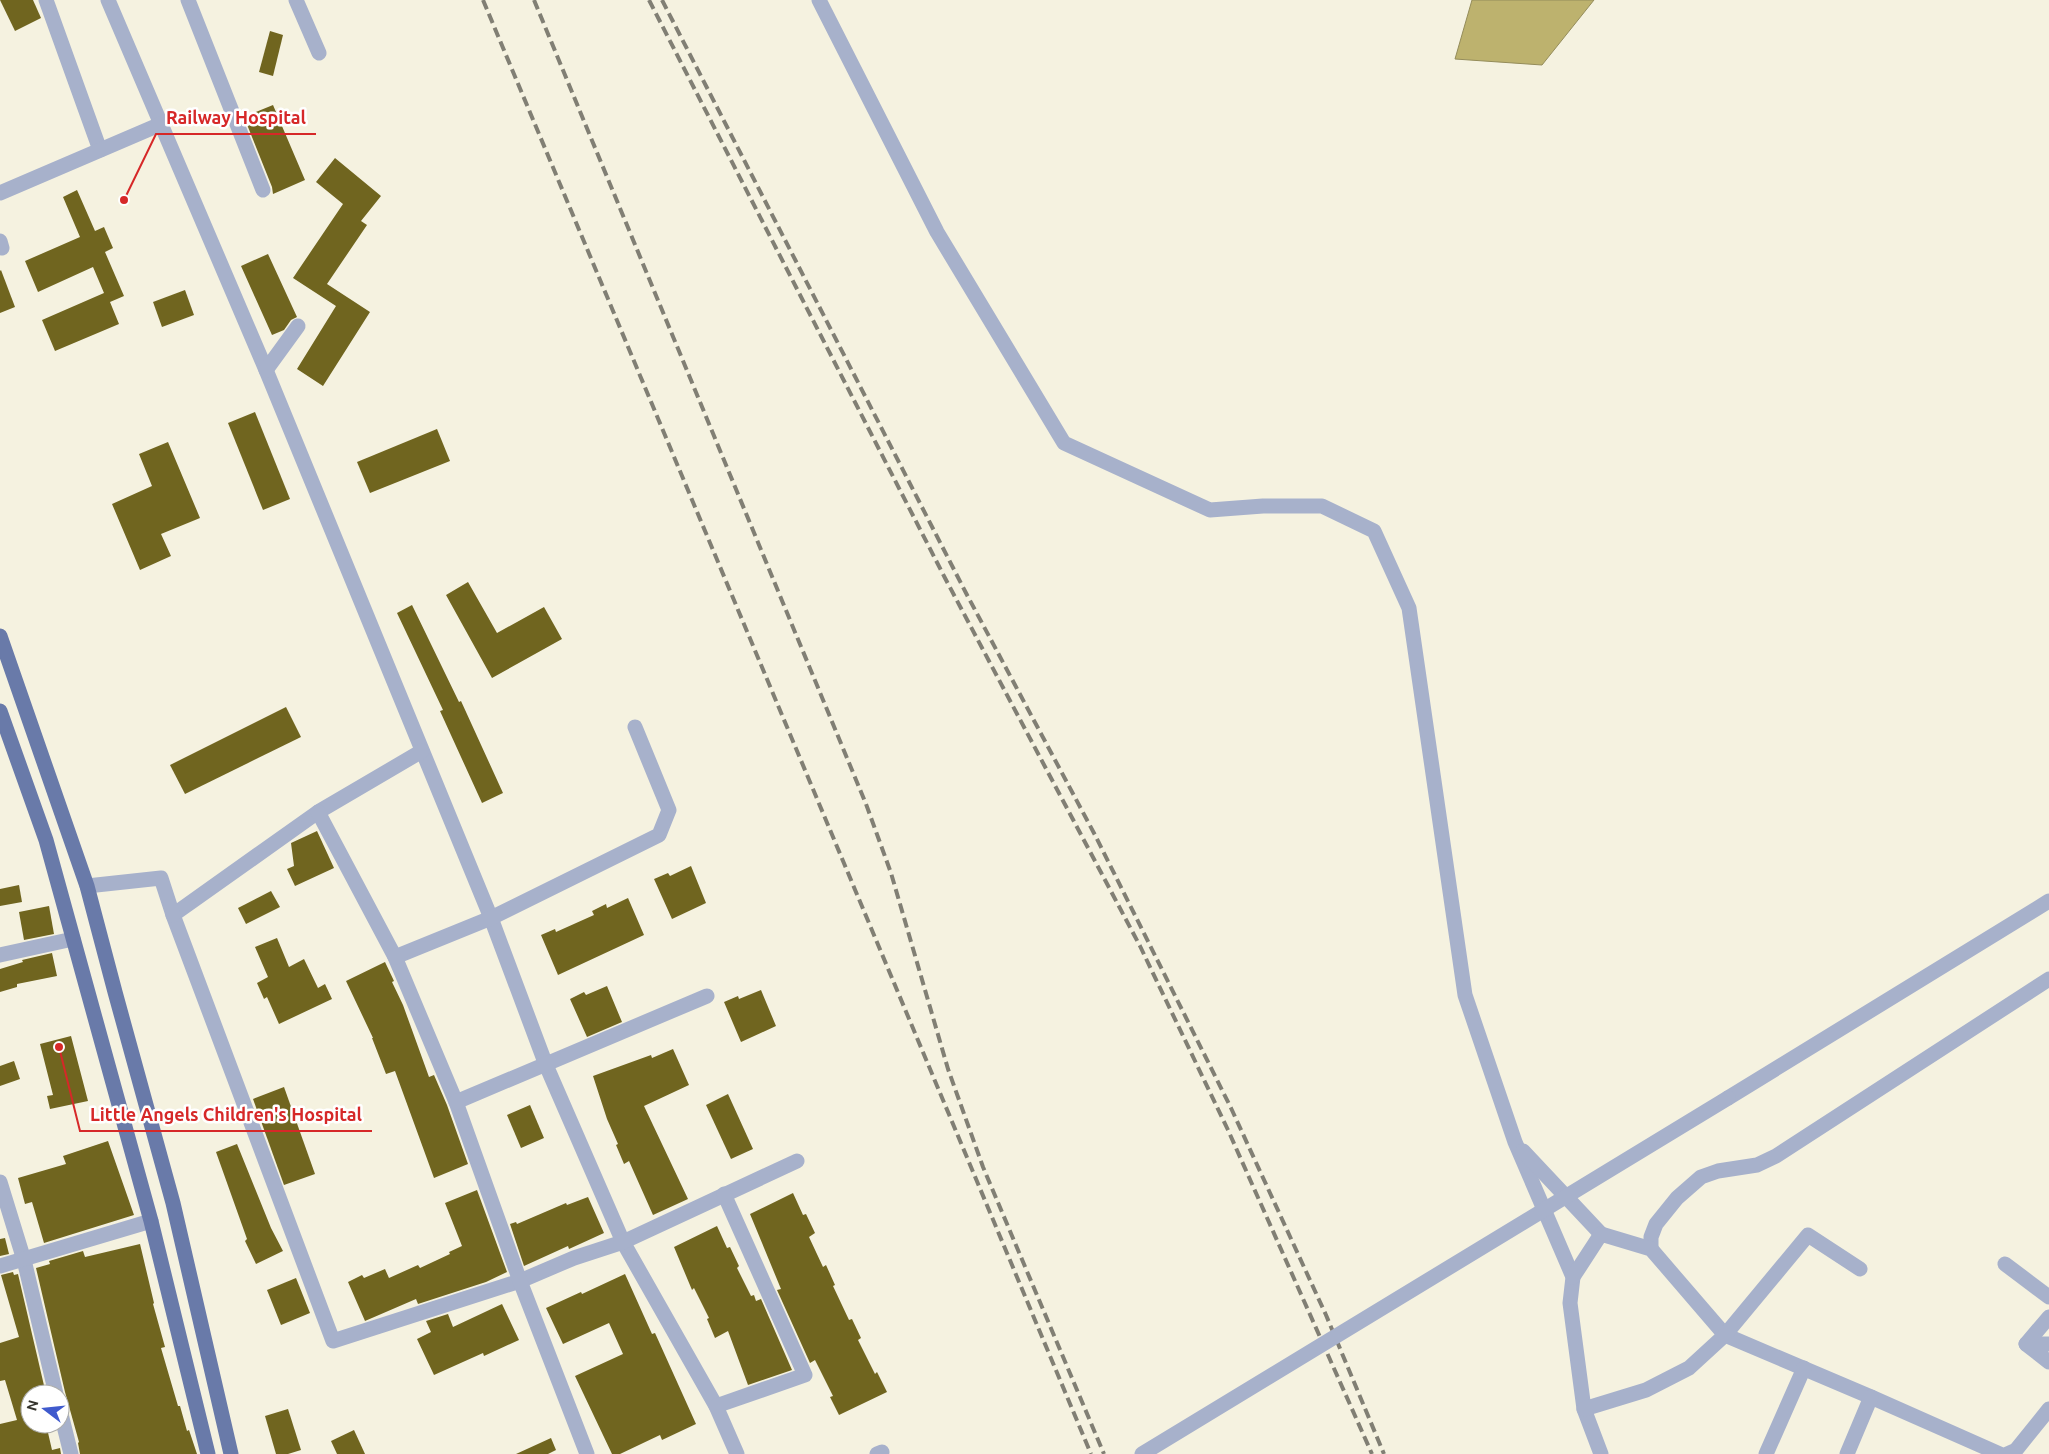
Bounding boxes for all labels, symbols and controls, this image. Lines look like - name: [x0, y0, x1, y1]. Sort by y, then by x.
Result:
- callout: Railway Hospital: [156, 101, 316, 134]
- text: Railway Hospital: [166, 107, 306, 127]
- callout: Little Angels Children's Hospital: [80, 1098, 372, 1131]
- text: Little Angels Children's Hospital: [90, 1104, 363, 1124]
- north arrow: [20, 1384, 70, 1434]
- text: N: [23, 1398, 42, 1413]

